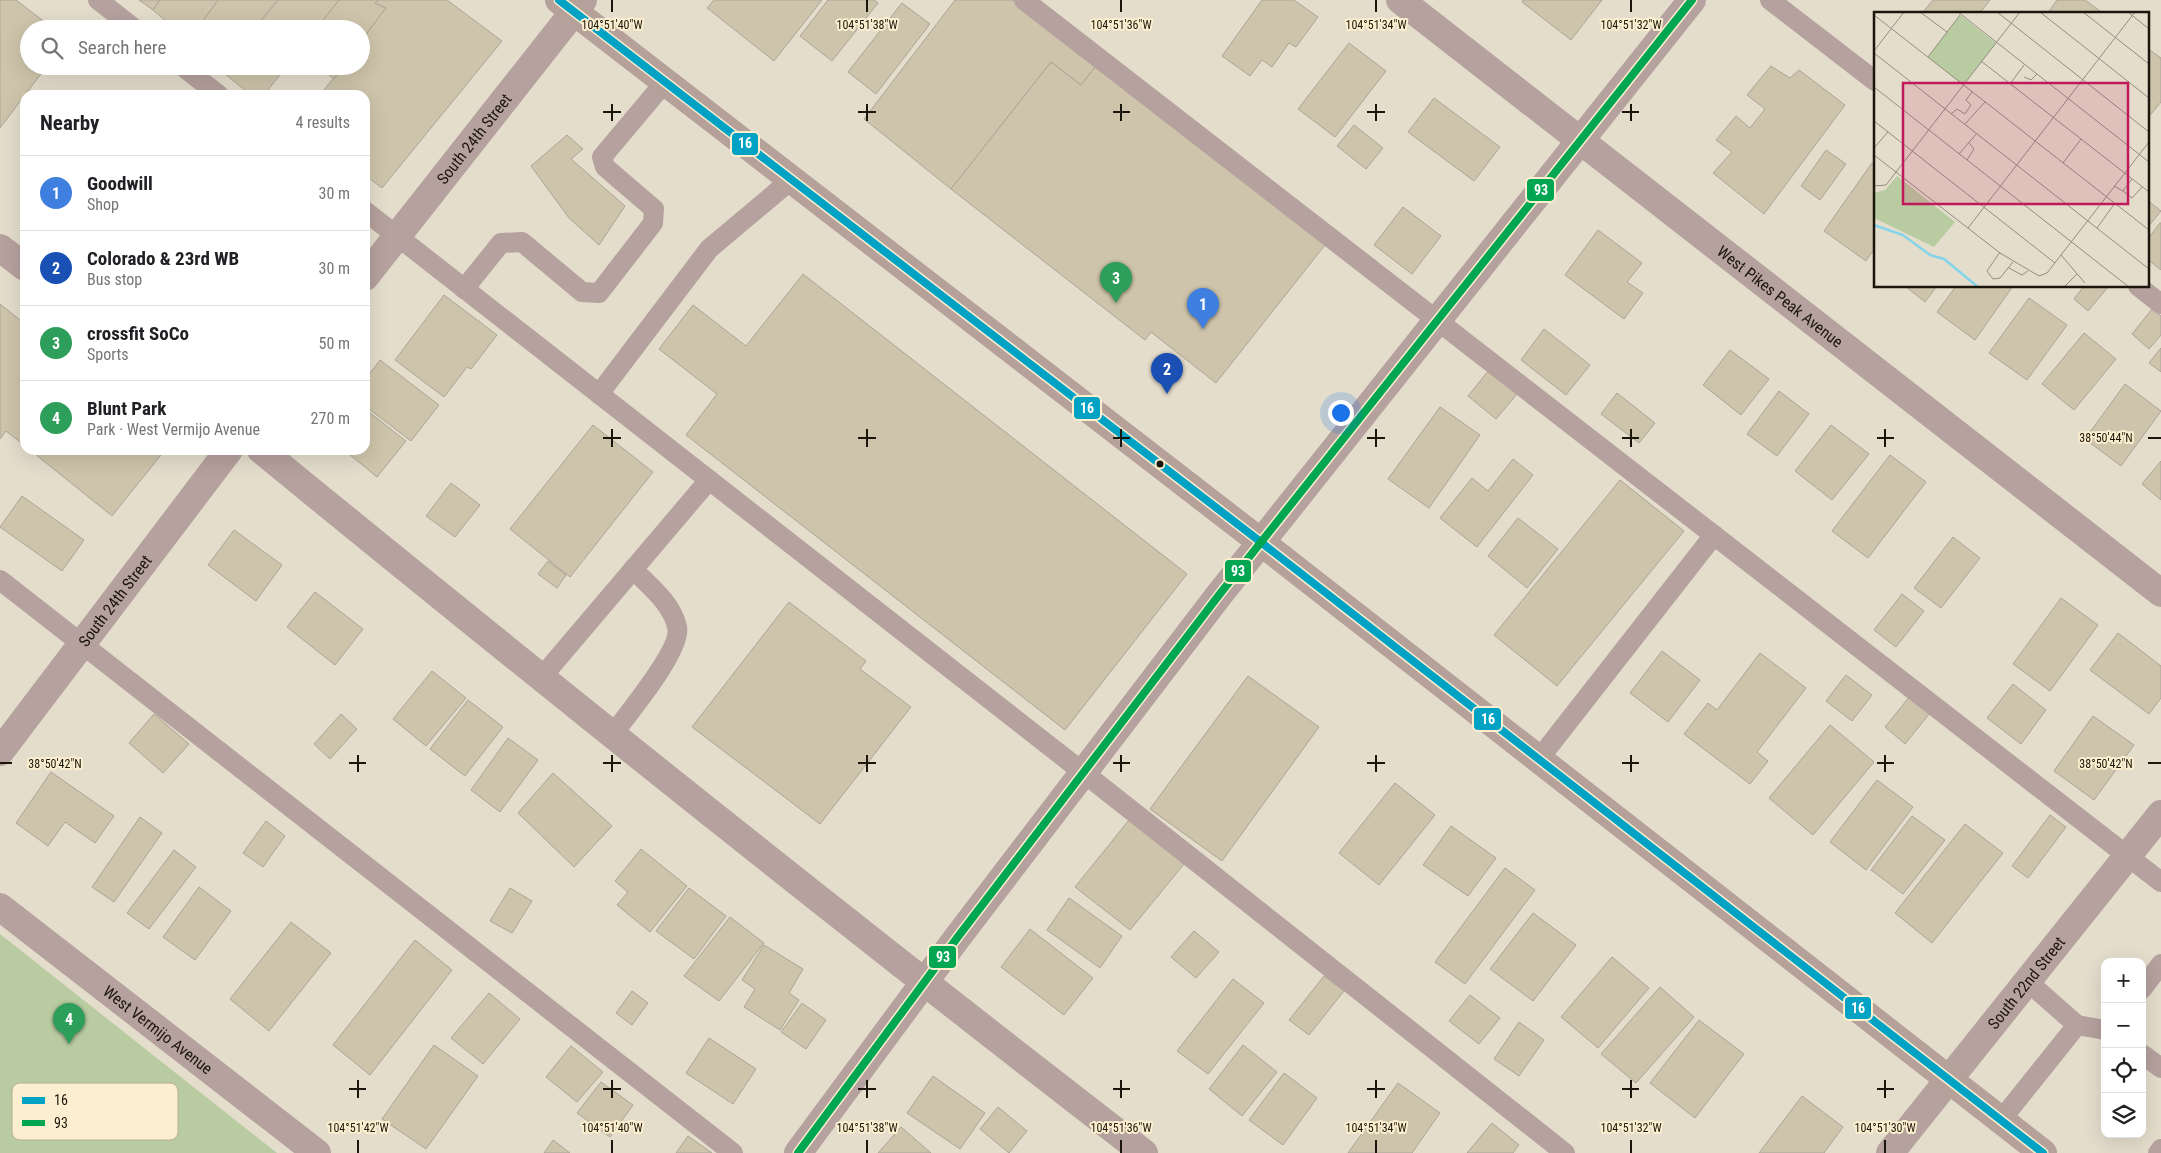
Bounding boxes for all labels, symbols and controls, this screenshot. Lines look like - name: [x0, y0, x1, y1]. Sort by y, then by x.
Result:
- inset map: [1874, 12, 2148, 288]
- text: 104°51'40"W: [581, 18, 643, 32]
- text: 104°51'38"W: [836, 18, 898, 32]
- text: 104°51'36"W: [1090, 18, 1152, 32]
- text: 104°51'34"W: [1345, 18, 1407, 32]
- text: 104°51'32"W: [1600, 18, 1662, 32]
- search box: [20, 20, 370, 75]
- icon: search: [38, 34, 66, 62]
- text: Search here: [78, 36, 166, 59]
- street label: South 24th Street: [432, 90, 515, 188]
- text: Nearby: [40, 111, 99, 135]
- text: 4 results: [295, 113, 350, 132]
- line badge: 16: [731, 132, 759, 156]
- text: 16: [738, 135, 752, 151]
- text: Goodwill: [87, 172, 153, 195]
- line badge: 93: [1526, 178, 1555, 202]
- text: 93: [1534, 182, 1548, 198]
- text: 1: [52, 184, 60, 203]
- text: 30 m: [318, 184, 350, 203]
- text: Shop: [87, 195, 119, 214]
- street label: West Pikes Peak Avenue: [1714, 241, 1847, 351]
- text: Colorado & 23rd WB: [87, 247, 239, 270]
- text: 2: [52, 259, 60, 278]
- text: 30 m: [318, 259, 350, 278]
- pin: 3: [1100, 262, 1132, 303]
- text: Bus stop: [87, 270, 142, 289]
- pin: 1: [1187, 288, 1219, 329]
- text: crossfit SoCo: [87, 322, 189, 345]
- text: 3: [52, 334, 60, 353]
- text: 50 m: [318, 334, 350, 353]
- text: Sports: [87, 345, 129, 364]
- pin: 2: [1151, 353, 1183, 394]
- line badge: 16: [1073, 396, 1101, 420]
- text: Blunt Park: [87, 397, 166, 420]
- text: 16: [1080, 400, 1094, 416]
- your location: [1328, 400, 1354, 426]
- text: 4: [52, 409, 60, 428]
- text: 270 m: [311, 409, 350, 428]
- text: Park · West Vermijo Avenue: [87, 420, 260, 439]
- text: 38°50'44"N: [2079, 431, 2133, 445]
- unlabelled marker: [1155, 459, 1165, 469]
- street label: South 24th Street: [74, 551, 156, 650]
- line badge: 93: [1224, 559, 1252, 583]
- text: 93: [1231, 563, 1245, 579]
- line badge: 16: [1473, 707, 1502, 731]
- text: 16: [1481, 711, 1495, 727]
- text: 38°50'42"N: [28, 757, 82, 771]
- text: 38°50'42"N: [2079, 757, 2133, 771]
- street label: South 22nd Street: [1983, 932, 2069, 1033]
- line badge: 93: [928, 945, 957, 969]
- text: 93: [936, 949, 950, 965]
- map controls: [2101, 958, 2146, 1138]
- button: +: [2101, 958, 2146, 1003]
- street label: West Vermijo Avenue: [100, 981, 216, 1078]
- line badge: 16: [1844, 996, 1872, 1020]
- text: 16: [1851, 1000, 1865, 1016]
- pin: 4: [53, 1003, 85, 1044]
- button: −: [2101, 1003, 2146, 1048]
- button: locate: [2101, 1048, 2146, 1093]
- legend: [12, 1083, 178, 1140]
- text: 16: [54, 1092, 68, 1108]
- button: layers: [2101, 1093, 2146, 1138]
- text: 93: [54, 1115, 68, 1131]
- text: 104°51'42"W: [327, 1121, 389, 1135]
- text: 104°51'40"W: [581, 1121, 643, 1135]
- text: 104°51'38"W: [836, 1121, 898, 1135]
- text: 104°51'36"W: [1090, 1121, 1152, 1135]
- text: 104°51'34"W: [1345, 1121, 1407, 1135]
- text: 104°51'32"W: [1600, 1121, 1662, 1135]
- text: 104°51'30"W: [1854, 1121, 1916, 1135]

